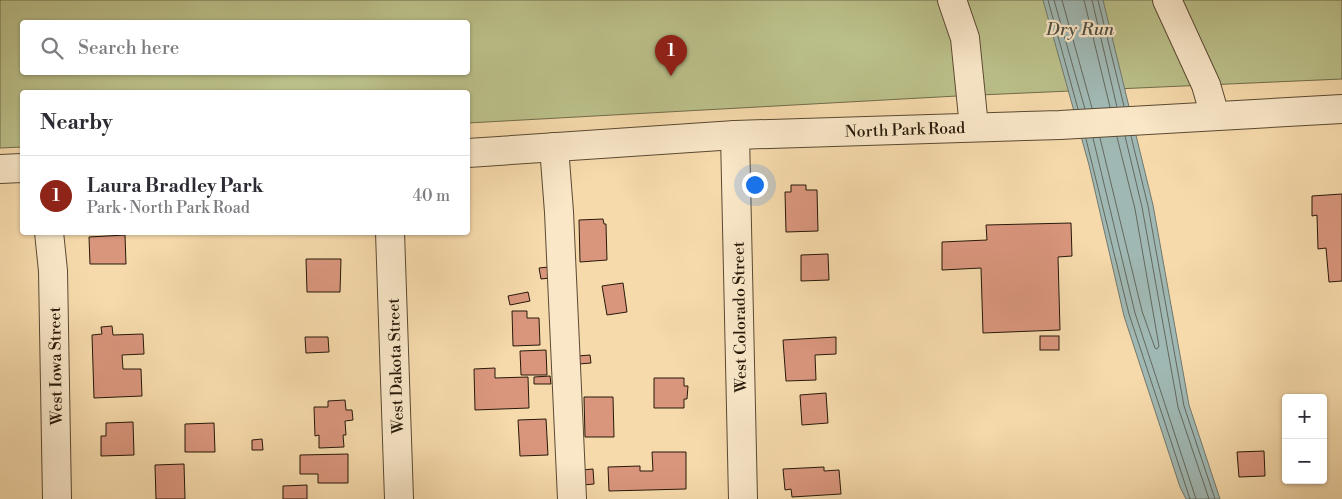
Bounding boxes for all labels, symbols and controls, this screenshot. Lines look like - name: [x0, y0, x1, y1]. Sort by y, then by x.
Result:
- water label: Dry Run: [1045, 18, 1115, 41]
- search box: [20, 20, 470, 75]
- icon: search: [38, 34, 66, 62]
- pin: 1: [655, 35, 687, 76]
- text: Search here: [78, 36, 179, 60]
- text: Nearby: [40, 110, 113, 136]
- street label: North Park Road: [845, 118, 966, 142]
- your location: [742, 172, 768, 198]
- text: Laura Bradley Park: [87, 174, 263, 198]
- text: 1: [52, 186, 60, 206]
- text: 40 m: [413, 186, 450, 206]
- text: Park · North Park Road: [87, 198, 250, 218]
- street label: West Colorado Street: [729, 241, 751, 394]
- street label: West Dakota Street: [384, 297, 408, 435]
- street label: West Iowa Street: [45, 306, 67, 426]
- map controls: [1282, 394, 1327, 484]
- button: +: [1282, 394, 1327, 439]
- button: −: [1282, 439, 1327, 484]

